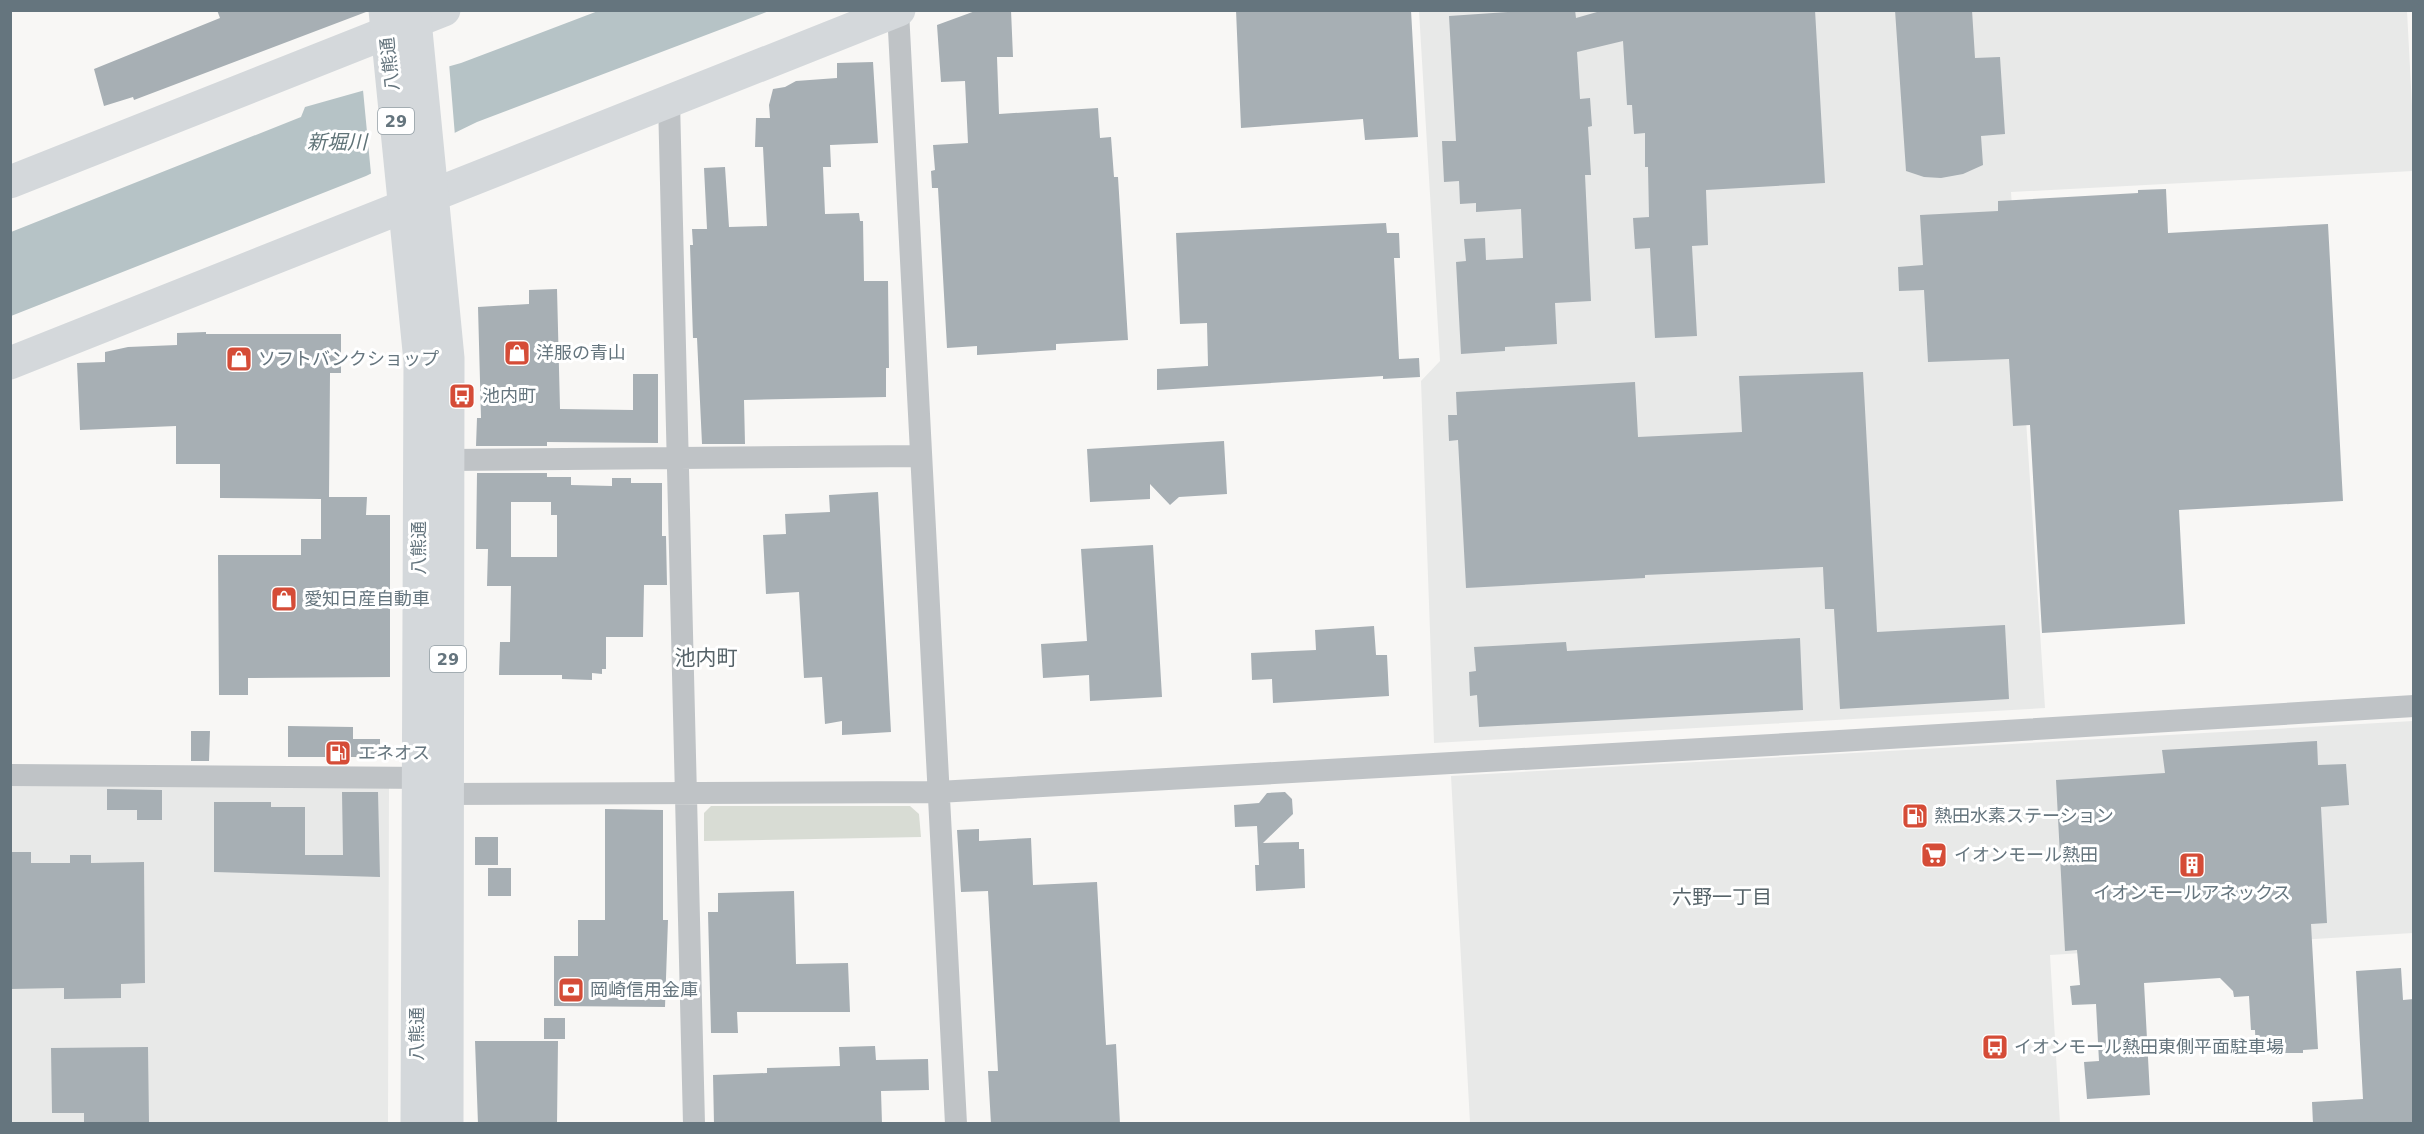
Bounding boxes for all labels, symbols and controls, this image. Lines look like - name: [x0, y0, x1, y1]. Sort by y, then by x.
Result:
- street label: 八熊通: [376, 36, 403, 92]
- road number: 29: [378, 108, 414, 134]
- water label: 新堀川: [307, 130, 369, 154]
- shop icon: 洋服の青山: [502, 338, 532, 368]
- place label: 洋服の青山: [536, 342, 626, 363]
- shop icon: ソフトバンクショップ: [224, 344, 254, 374]
- place label: ソフトバンクショップ: [258, 348, 439, 369]
- bus stop icon: 池内町: [447, 381, 477, 411]
- place label: 池内町: [482, 385, 536, 406]
- street label: 八熊通: [408, 521, 429, 575]
- shop icon: 愛知日産自動車: [269, 584, 299, 614]
- place label: 愛知日産自動車: [304, 588, 430, 609]
- road number: 29: [430, 646, 466, 672]
- district label: 池内町: [675, 646, 738, 670]
- fuel station icon: エネオス: [323, 738, 353, 768]
- place label: エネオス: [358, 742, 430, 763]
- fuel station icon: 熱田水素ステーション: [1900, 801, 1930, 831]
- place label: 熱田水素ステーション: [1934, 805, 2114, 826]
- supermarket icon: イオンモール熱田: [1919, 840, 1949, 870]
- place label: イオンモール熱田: [1954, 844, 2098, 865]
- building icon: イオンモールアネックス: [2177, 850, 2207, 880]
- place label: イオンモールアネックス: [2093, 882, 2291, 903]
- district label: 六野一丁目: [1672, 885, 1772, 909]
- bank icon: 岡崎信用金庫: [556, 975, 586, 1005]
- place label: 岡崎信用金庫: [590, 979, 698, 1000]
- street label: 八熊通: [406, 1007, 427, 1061]
- bus stop icon: イオンモール熱田東側平面駐車場: [1980, 1032, 2010, 1062]
- place label: イオンモール熱田東側平面駐車場: [2014, 1036, 2284, 1057]

